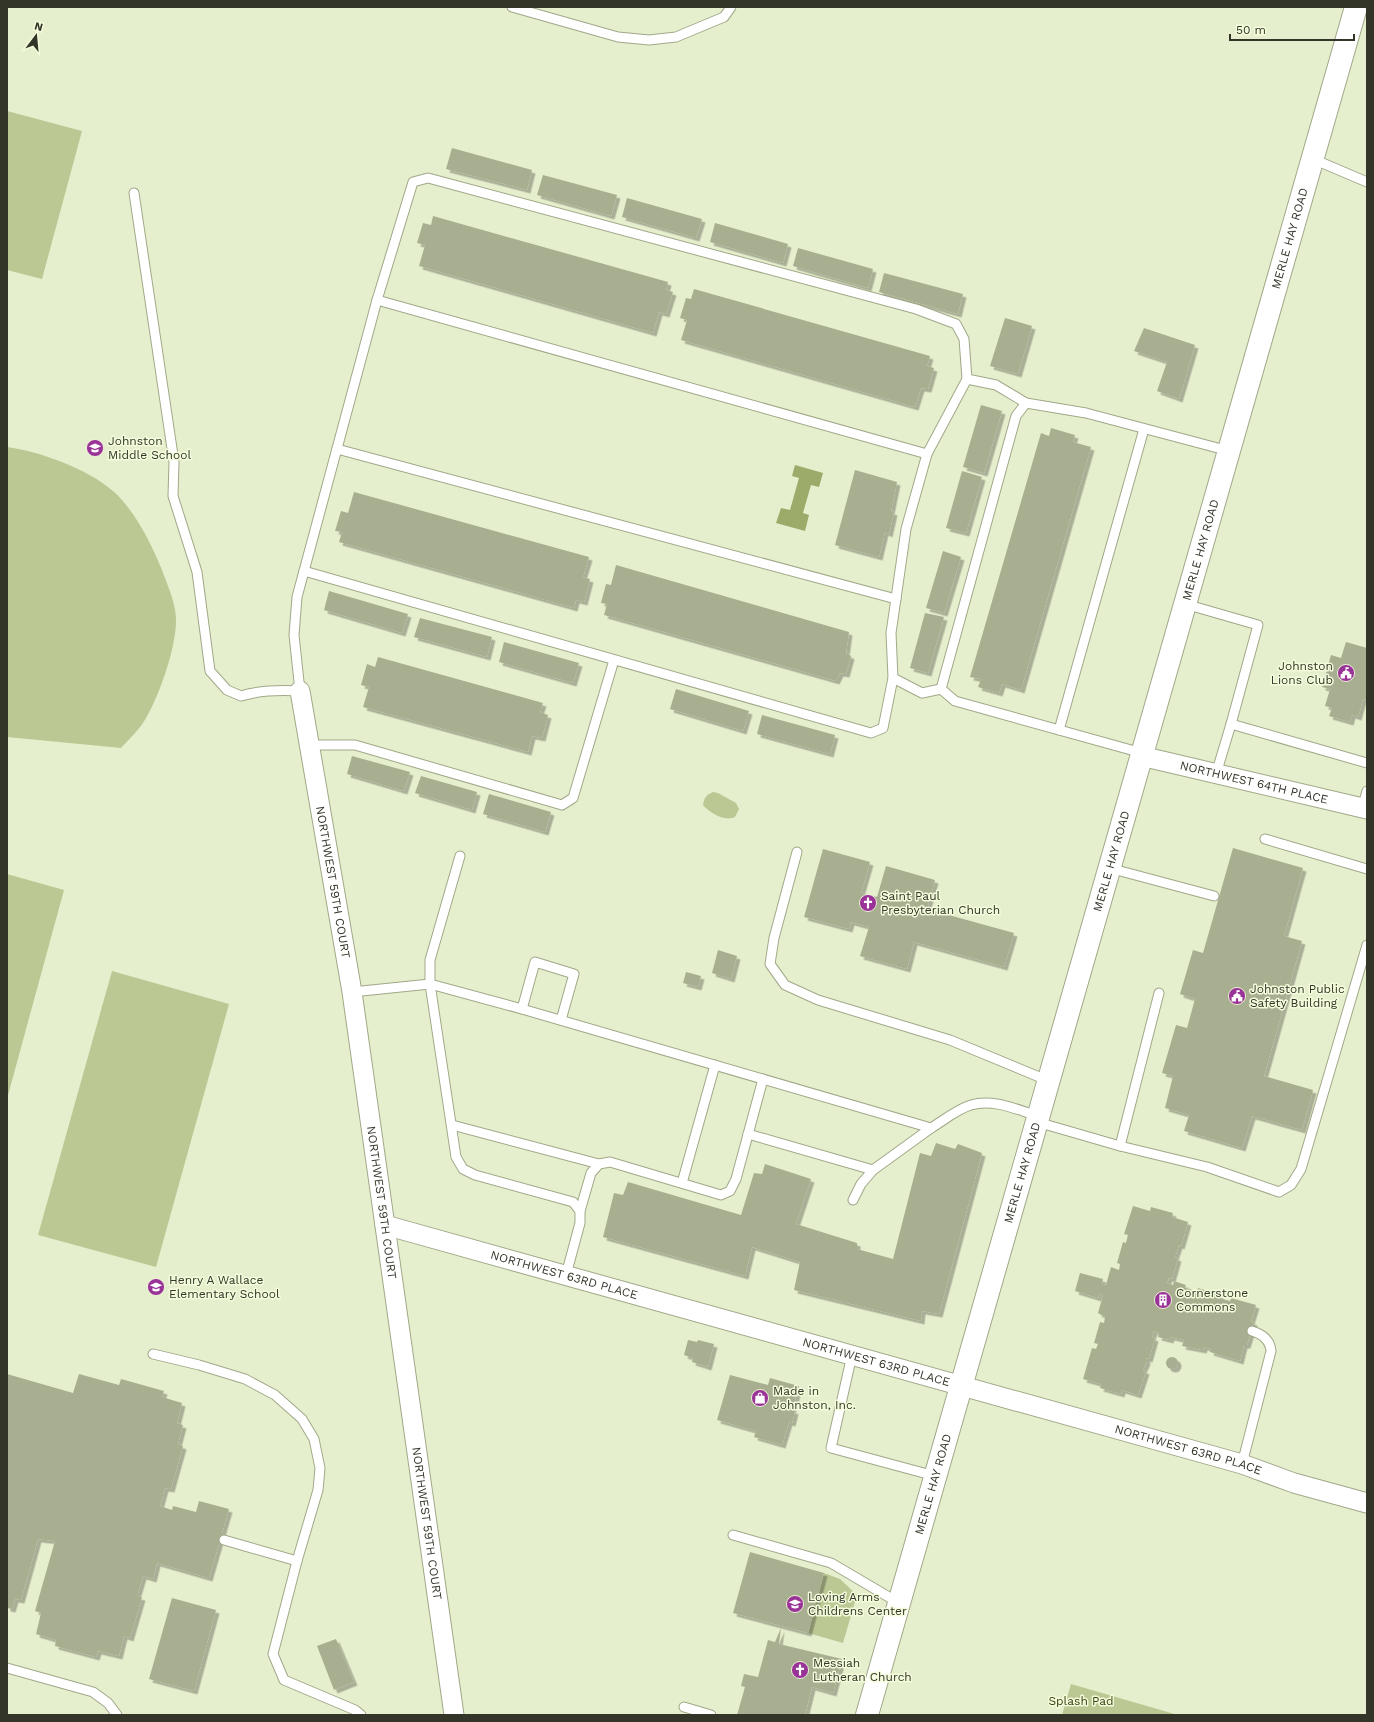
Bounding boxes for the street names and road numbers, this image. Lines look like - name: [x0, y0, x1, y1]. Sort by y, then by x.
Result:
- street label: MERLE HAY ROAD: [1269, 186, 1311, 290]
- street label: MERLE HAY ROAD: [1179, 498, 1222, 602]
- street label: NORTHWEST 64TH PLACE: [1178, 758, 1330, 807]
- street label: NORTHWEST 59TH COURT: [313, 805, 353, 959]
- street label: MERLE HAY ROAD: [1090, 809, 1133, 913]
- street label: MERLE HAY ROAD: [1001, 1121, 1043, 1225]
- street label: NORTHWEST 59TH COURT: [364, 1125, 399, 1280]
- street label: NORTHWEST 63RD PLACE: [489, 1248, 640, 1302]
- street label: NORTHWEST 63RD PLACE: [801, 1335, 952, 1389]
- street label: NORTHWEST 63RD PLACE: [1113, 1422, 1264, 1478]
- street label: MERLE HAY ROAD: [912, 1432, 954, 1536]
- street label: NORTHWEST 59TH COURT: [409, 1446, 445, 1601]

